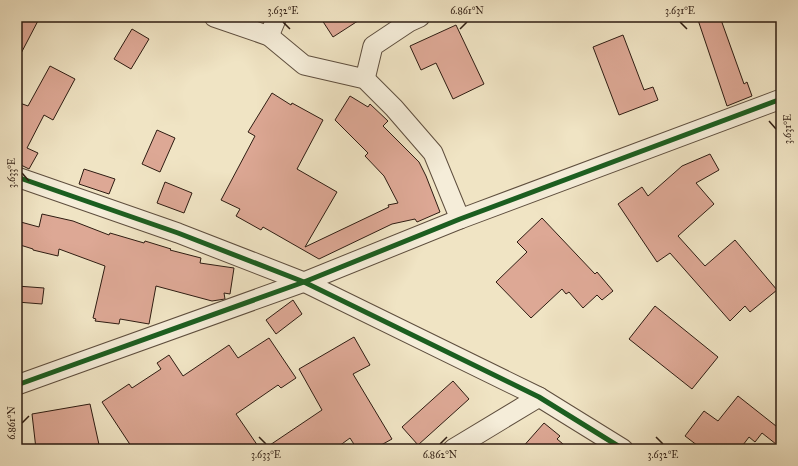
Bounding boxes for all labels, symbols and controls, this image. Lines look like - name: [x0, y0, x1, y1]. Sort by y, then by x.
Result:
- text: 3.632°E: [268, 5, 298, 17]
- text: 6.861°N: [450, 5, 484, 17]
- text: 3.631°E: [665, 5, 695, 17]
- text: 3.631°E: [782, 114, 794, 144]
- text: 3.633°E: [6, 158, 18, 188]
- text: 6.861°N: [6, 406, 18, 440]
- text: 3.633°E: [251, 449, 281, 461]
- text: 6.862°N: [423, 449, 458, 461]
- text: 3.632°E: [648, 449, 678, 461]

